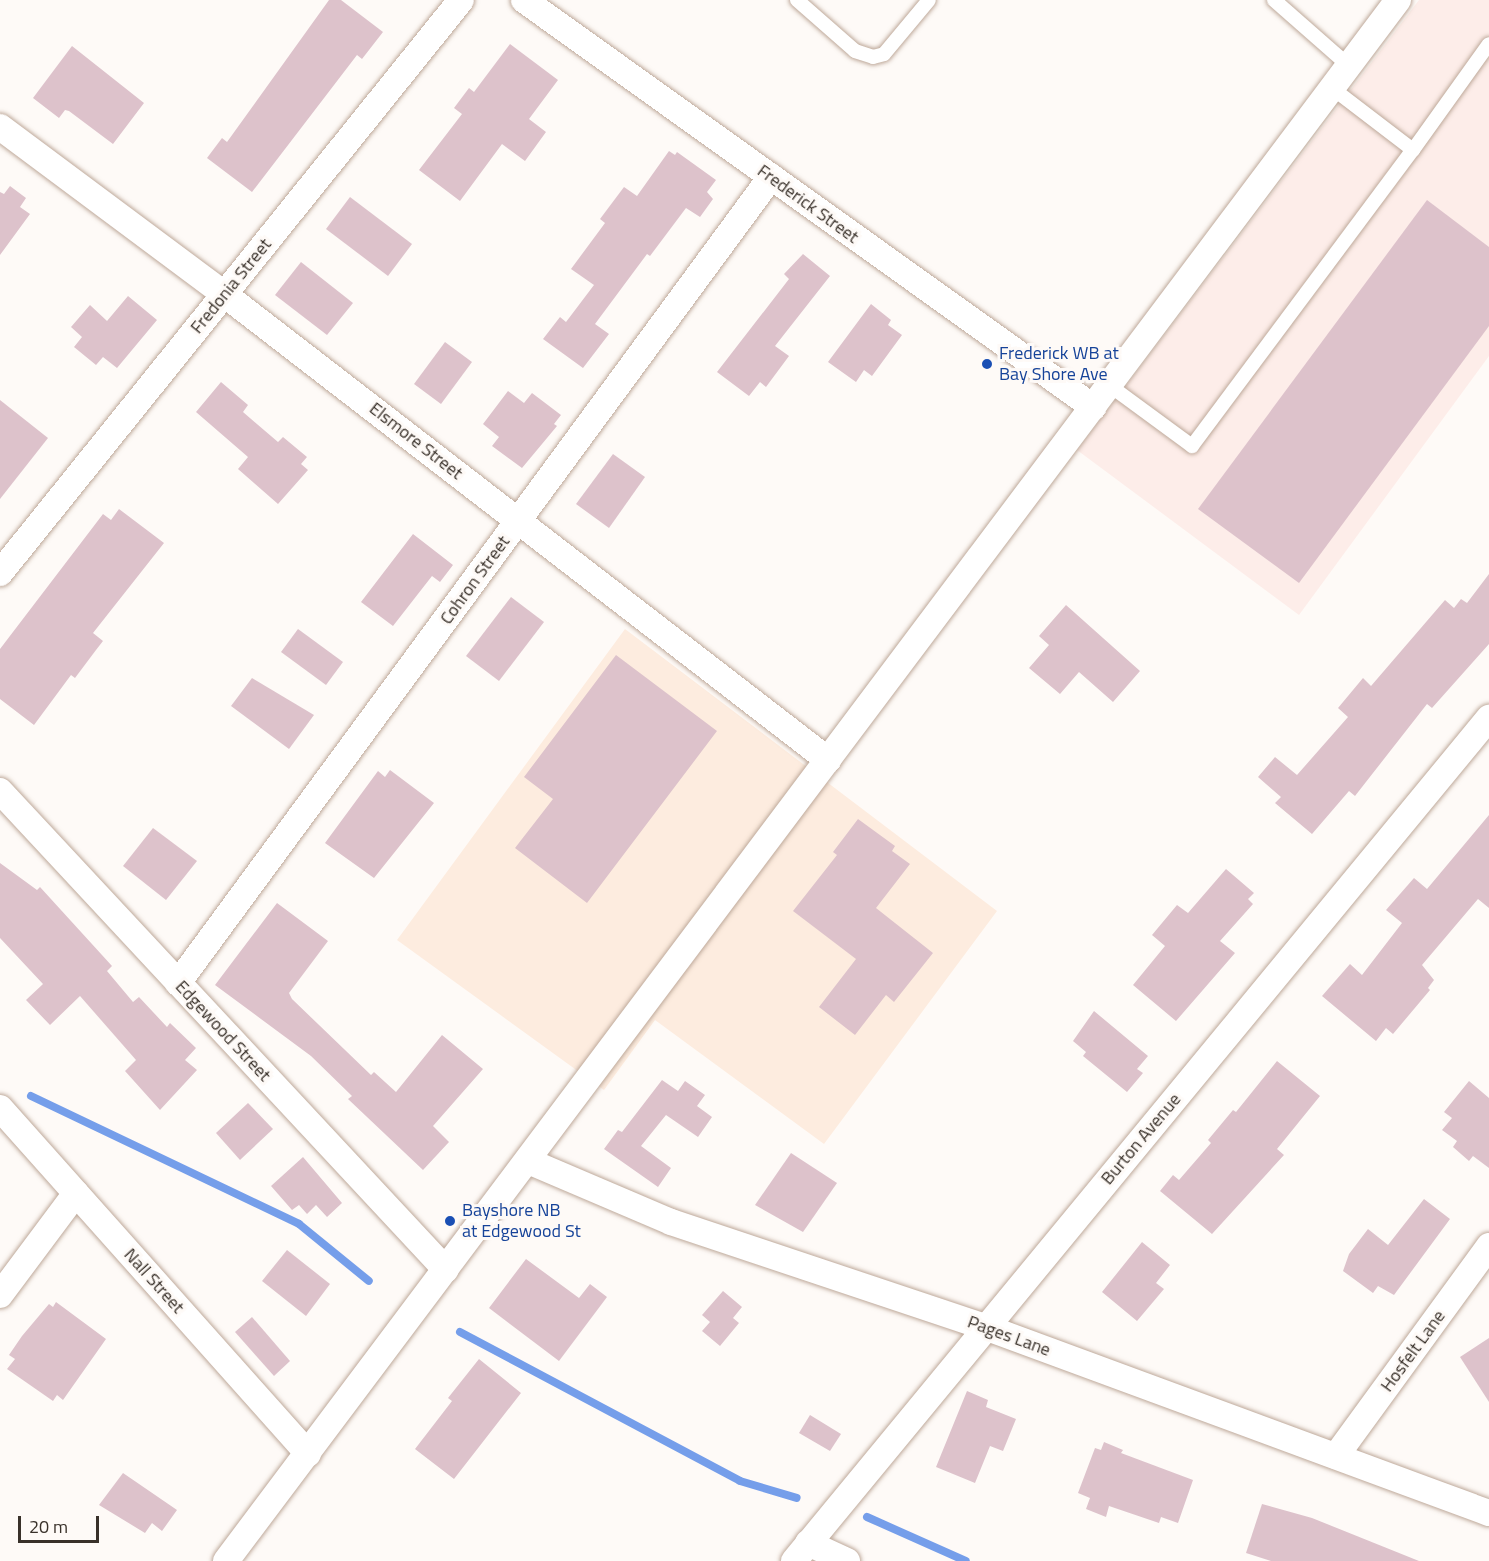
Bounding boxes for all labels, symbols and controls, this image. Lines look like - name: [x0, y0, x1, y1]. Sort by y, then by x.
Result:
- street label: Frederick Street: [753, 160, 863, 248]
- street label: Fredonia Street: [186, 234, 276, 338]
- place label: Frederick WB at Bay Shore Ave: [999, 343, 1119, 386]
- marker: Frederick WB at Bay Shore Ave: [980, 357, 994, 371]
- street label: Elsmore Street: [365, 398, 467, 484]
- street label: Cohron Street: [436, 531, 514, 629]
- street label: Edgewood Street: [171, 976, 275, 1086]
- street label: Burton Avenue: [1097, 1089, 1185, 1189]
- place label: Bayshore NB at Edgewood St: [462, 1200, 581, 1242]
- marker: Bayshore NB at Edgewood St: [443, 1214, 457, 1228]
- street label: Nall Street: [119, 1244, 189, 1318]
- street label: Hosfelt Lane: [1376, 1306, 1450, 1396]
- street label: Pages Lane: [965, 1311, 1053, 1361]
- scale bar: [21, 1504, 102, 1542]
- text: 20 m: [29, 1513, 68, 1540]

